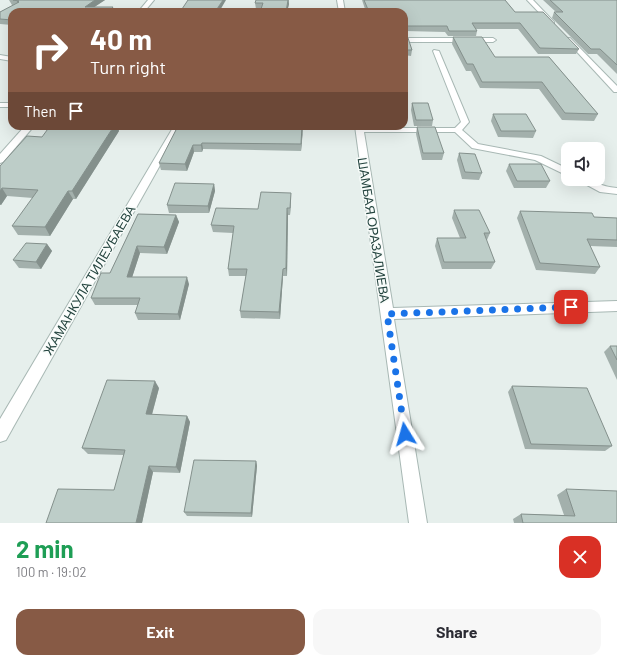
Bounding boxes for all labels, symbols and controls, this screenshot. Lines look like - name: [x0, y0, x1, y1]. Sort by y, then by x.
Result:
- text: 40 m: [90, 22, 152, 56]
- icon: right: [24, 24, 76, 76]
- text: Turn right: [90, 56, 166, 78]
- icon: arrive: [65, 100, 87, 122]
- text: Then: [24, 102, 57, 120]
- map controls: [561, 142, 605, 186]
- button: sound: [561, 142, 605, 186]
- street label: ШАМБАЯ ОРАЗАЛИЕВА: [355, 156, 393, 304]
- street label: ЖАМАНКУЛА ТИЛЕУБАЕВА: [40, 202, 139, 358]
- pin: [554, 290, 588, 324]
- icon: arrive: [560, 296, 582, 318]
- position arrow: [384, 413, 426, 455]
- text: 2 min: [16, 534, 74, 563]
- button: close: [559, 536, 601, 578]
- text: 100 m · 19:02: [16, 564, 87, 580]
- button: Exit: [16, 609, 305, 655]
- button: Share: [313, 609, 601, 655]

